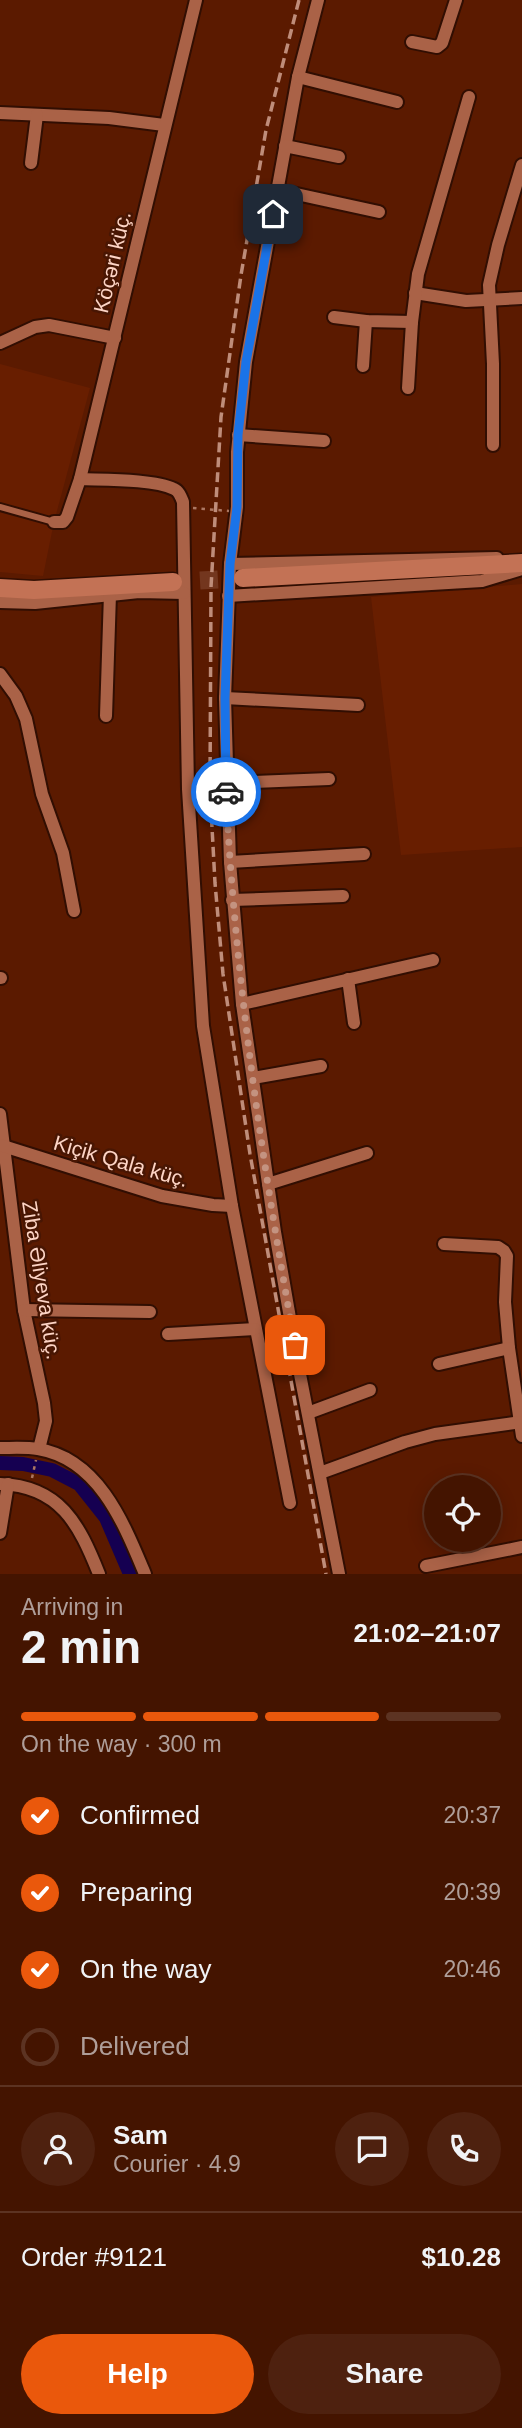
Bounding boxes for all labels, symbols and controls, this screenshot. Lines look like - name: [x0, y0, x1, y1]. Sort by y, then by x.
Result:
- pin: [243, 184, 303, 244]
- icon: home: [254, 195, 292, 233]
- street label: Köçəri küç.: [89, 209, 135, 315]
- courier: [191, 757, 261, 827]
- icon: car: [207, 773, 245, 811]
- street label: Kiçik Qala küç.: [51, 1131, 191, 1191]
- street label: Ziba Əliyeva küç.: [18, 1199, 66, 1361]
- pin: [265, 1315, 325, 1375]
- icon: bag: [276, 1326, 314, 1364]
- map controls: [424, 1475, 501, 1552]
- button: locate: [424, 1475, 501, 1552]
- text: Arriving in: [21, 1594, 123, 1620]
- text: 21:02–21:07: [354, 1618, 501, 1648]
- text: 2 min: [21, 1621, 141, 1673]
- text: On the way · 300 m: [21, 1731, 222, 1757]
- icon: check: [21, 1797, 59, 1835]
- text: Confirmed: [80, 1800, 200, 1830]
- text: 20:37: [443, 1802, 501, 1828]
- icon: check: [21, 1874, 59, 1912]
- text: Preparing: [80, 1877, 193, 1907]
- text: 20:39: [443, 1879, 501, 1905]
- icon: check: [21, 1951, 59, 1989]
- text: On the way: [80, 1954, 212, 1984]
- text: 20:46: [443, 1956, 501, 1982]
- text: Delivered: [80, 2031, 190, 2061]
- button: person: [21, 2112, 95, 2186]
- button: chat: [335, 2112, 409, 2186]
- button: phone: [427, 2112, 501, 2186]
- text: Sam: [113, 2120, 168, 2150]
- text: Courier · 4.9: [113, 2151, 241, 2177]
- text: Order #9121: [21, 2242, 167, 2272]
- text: $10.28: [421, 2242, 501, 2272]
- button: Help: [21, 2334, 254, 2414]
- button: Share: [268, 2334, 501, 2414]

